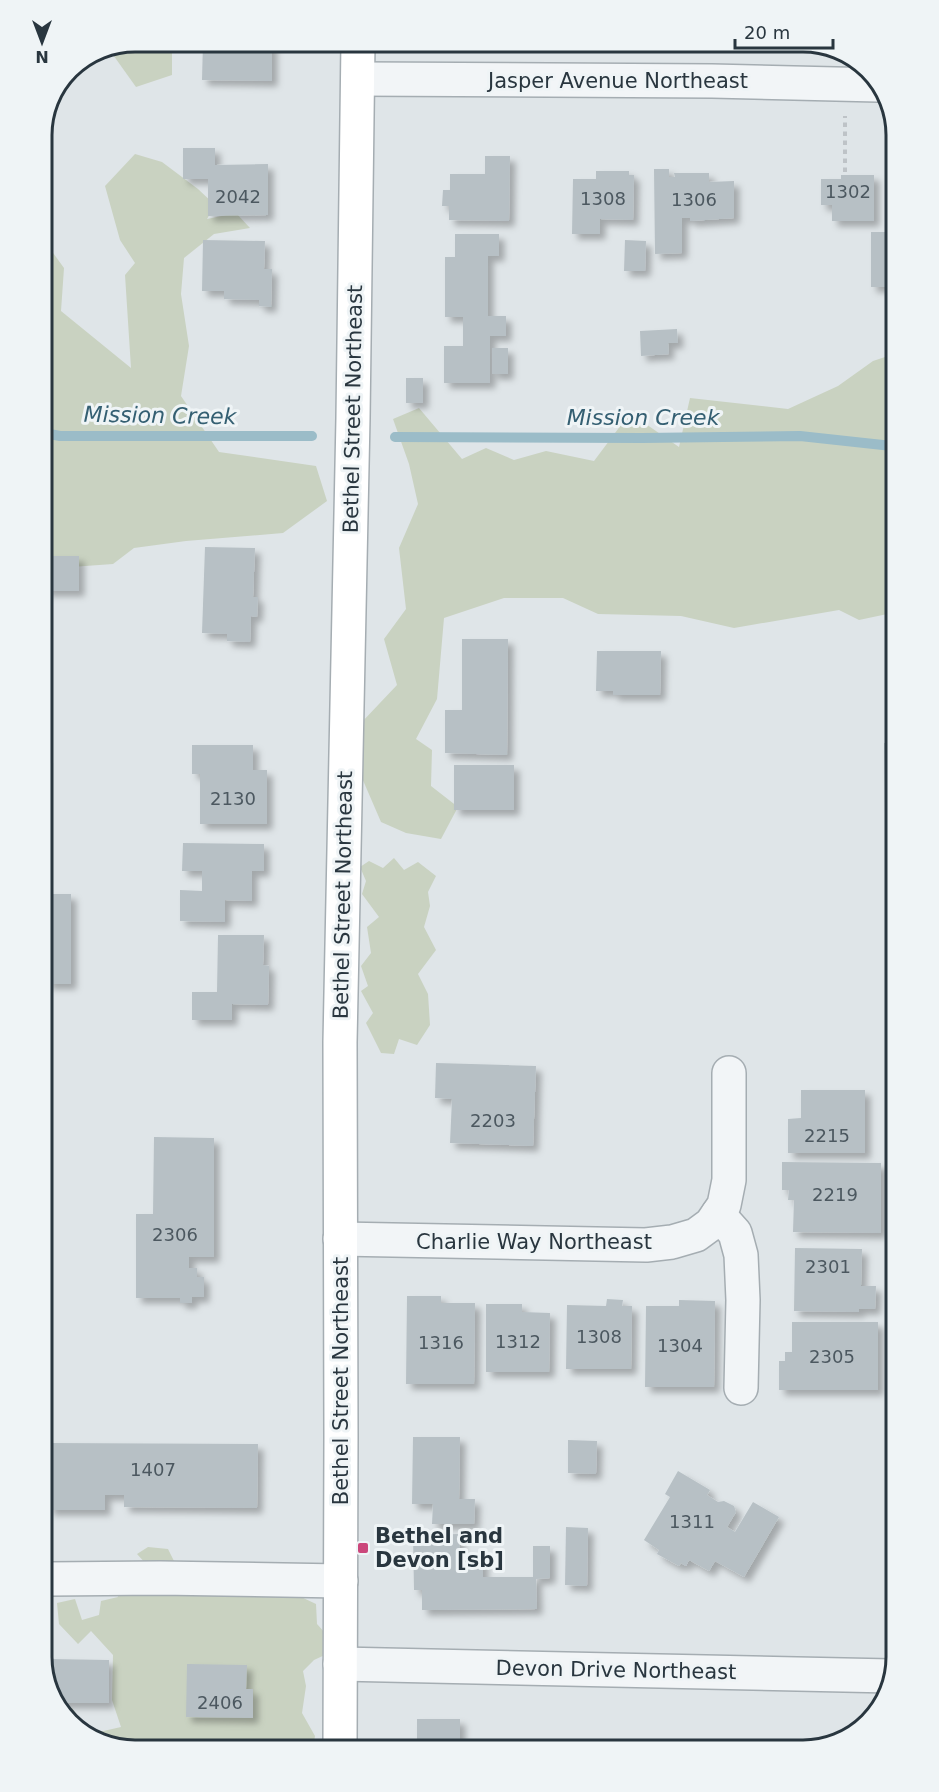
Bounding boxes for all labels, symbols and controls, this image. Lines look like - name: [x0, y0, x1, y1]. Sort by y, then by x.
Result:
- north arrow: [12, 12, 72, 72]
- scale bar: [735, 12, 832, 50]
- text: 20 m: [744, 22, 790, 43]
- text: N: [35, 47, 49, 66]
- street label: Jasper Avenue Northeast: [486, 69, 748, 93]
- house number: 1302: [825, 181, 871, 202]
- house number: 2042: [215, 186, 261, 207]
- house number: 1308: [580, 188, 626, 209]
- house number: 1306: [671, 189, 717, 210]
- street label: Bethel Street Northeast: [339, 285, 367, 533]
- water label: Mission Creek: [83, 402, 238, 429]
- water label: Mission Creek: [567, 405, 721, 430]
- street label: Bethel Street Northeast: [329, 771, 357, 1019]
- house number: 2130: [210, 788, 256, 809]
- house number: 2203: [470, 1110, 516, 1131]
- house number: 2215: [804, 1125, 850, 1146]
- house number: 2219: [812, 1184, 858, 1205]
- house number: 2306: [152, 1224, 198, 1245]
- street label: Charlie Way Northeast: [416, 1230, 652, 1254]
- house number: 2301: [805, 1256, 851, 1277]
- street label: Bethel Street Northeast: [329, 1257, 353, 1505]
- house number: 1308: [576, 1326, 622, 1347]
- house number: 1312: [495, 1331, 541, 1352]
- house number: 1316: [418, 1332, 464, 1353]
- house number: 1304: [657, 1335, 703, 1356]
- house number: 2305: [809, 1346, 855, 1367]
- house number: 1407: [130, 1459, 176, 1480]
- house number: 1311: [669, 1511, 715, 1532]
- place label: Bethel and Devon [sb]: [375, 1524, 504, 1572]
- marker: Bethel and Devon [sb]: [356, 1541, 370, 1555]
- street label: Devon Drive Northeast: [495, 1656, 737, 1684]
- house number: 2406: [197, 1692, 243, 1713]

